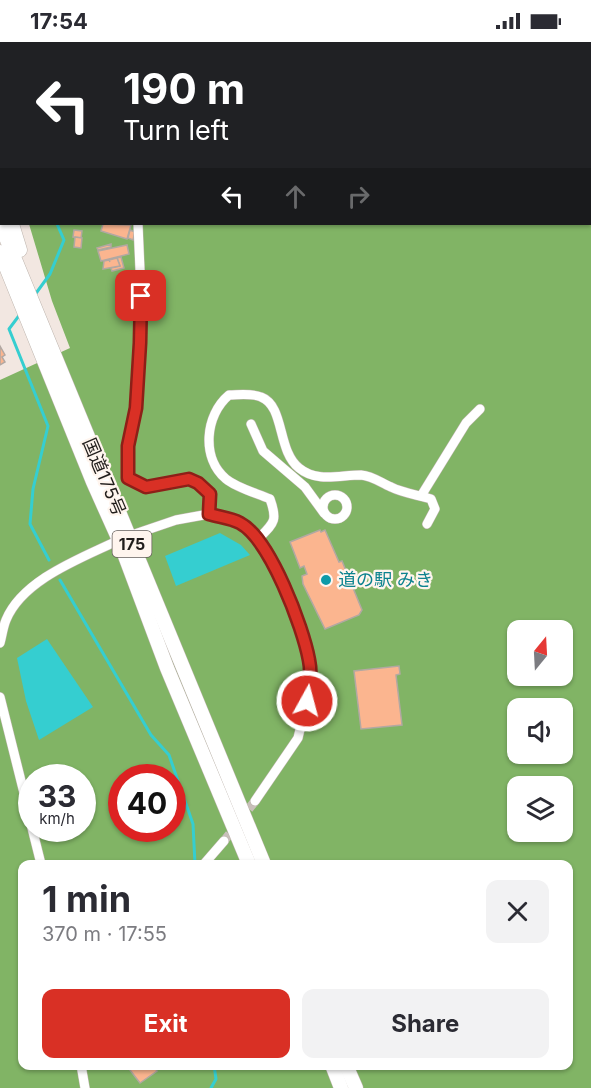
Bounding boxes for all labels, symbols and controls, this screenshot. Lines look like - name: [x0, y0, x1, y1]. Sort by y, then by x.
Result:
- text: 17:54: [30, 8, 88, 34]
- text: 190 m: [123, 63, 245, 114]
- icon: left: [24, 66, 102, 144]
- text: Turn left: [123, 114, 229, 147]
- icon: left: [216, 180, 249, 213]
- icon: ahead: [279, 180, 312, 213]
- icon: right: [342, 180, 375, 213]
- pin: [115, 270, 166, 321]
- icon: arrive: [124, 279, 157, 312]
- street label: 国道175号: [79, 435, 130, 519]
- road number: 175: [112, 531, 152, 557]
- place label: 道の駅 みき: [338, 569, 433, 590]
- marker: 道の駅 みき: [319, 573, 333, 587]
- north arrow: [507, 620, 573, 686]
- map controls: [507, 620, 573, 842]
- position arrow: [275, 669, 339, 733]
- button: sound: [507, 698, 573, 764]
- speed limit sign: 40: [108, 764, 186, 842]
- button: layers: [507, 776, 573, 842]
- text: 33: [38, 778, 76, 814]
- text: km/h: [39, 809, 75, 828]
- text: 1 min: [42, 877, 131, 921]
- button: close: [486, 880, 549, 943]
- text: 370 m · 17:55: [42, 922, 167, 946]
- button: Exit: [42, 989, 290, 1058]
- button: Share: [302, 989, 549, 1058]

